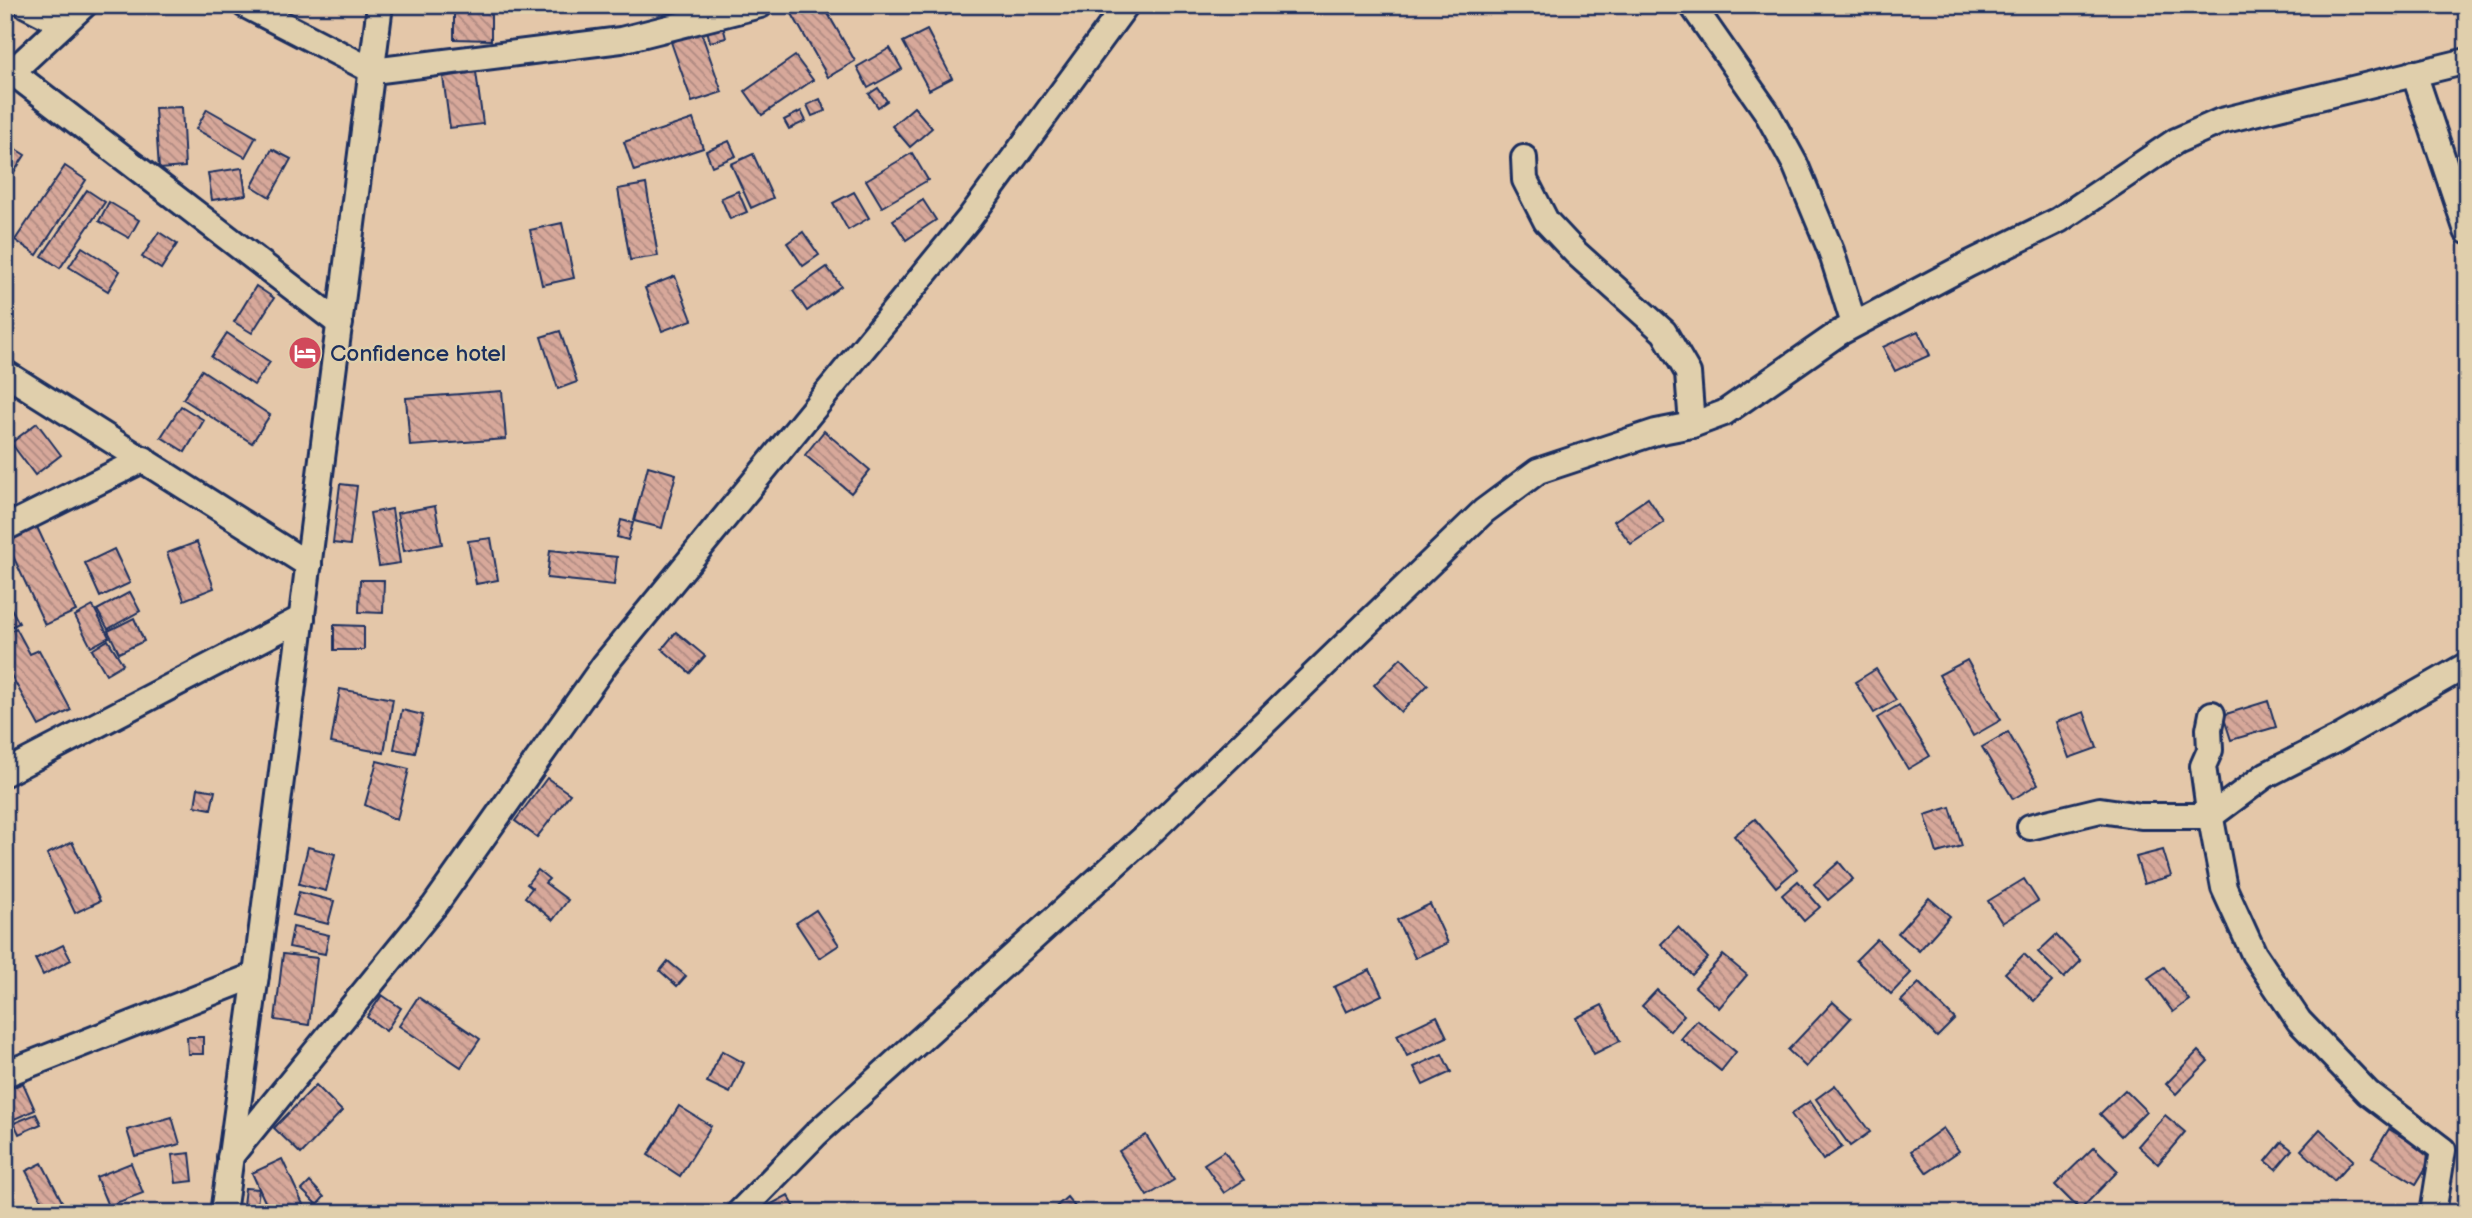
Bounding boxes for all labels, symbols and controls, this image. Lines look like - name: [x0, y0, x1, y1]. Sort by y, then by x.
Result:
- hotel icon: Confidence hotel: [286, 334, 324, 372]
- place label: Confidence hotel: [330, 340, 506, 368]

